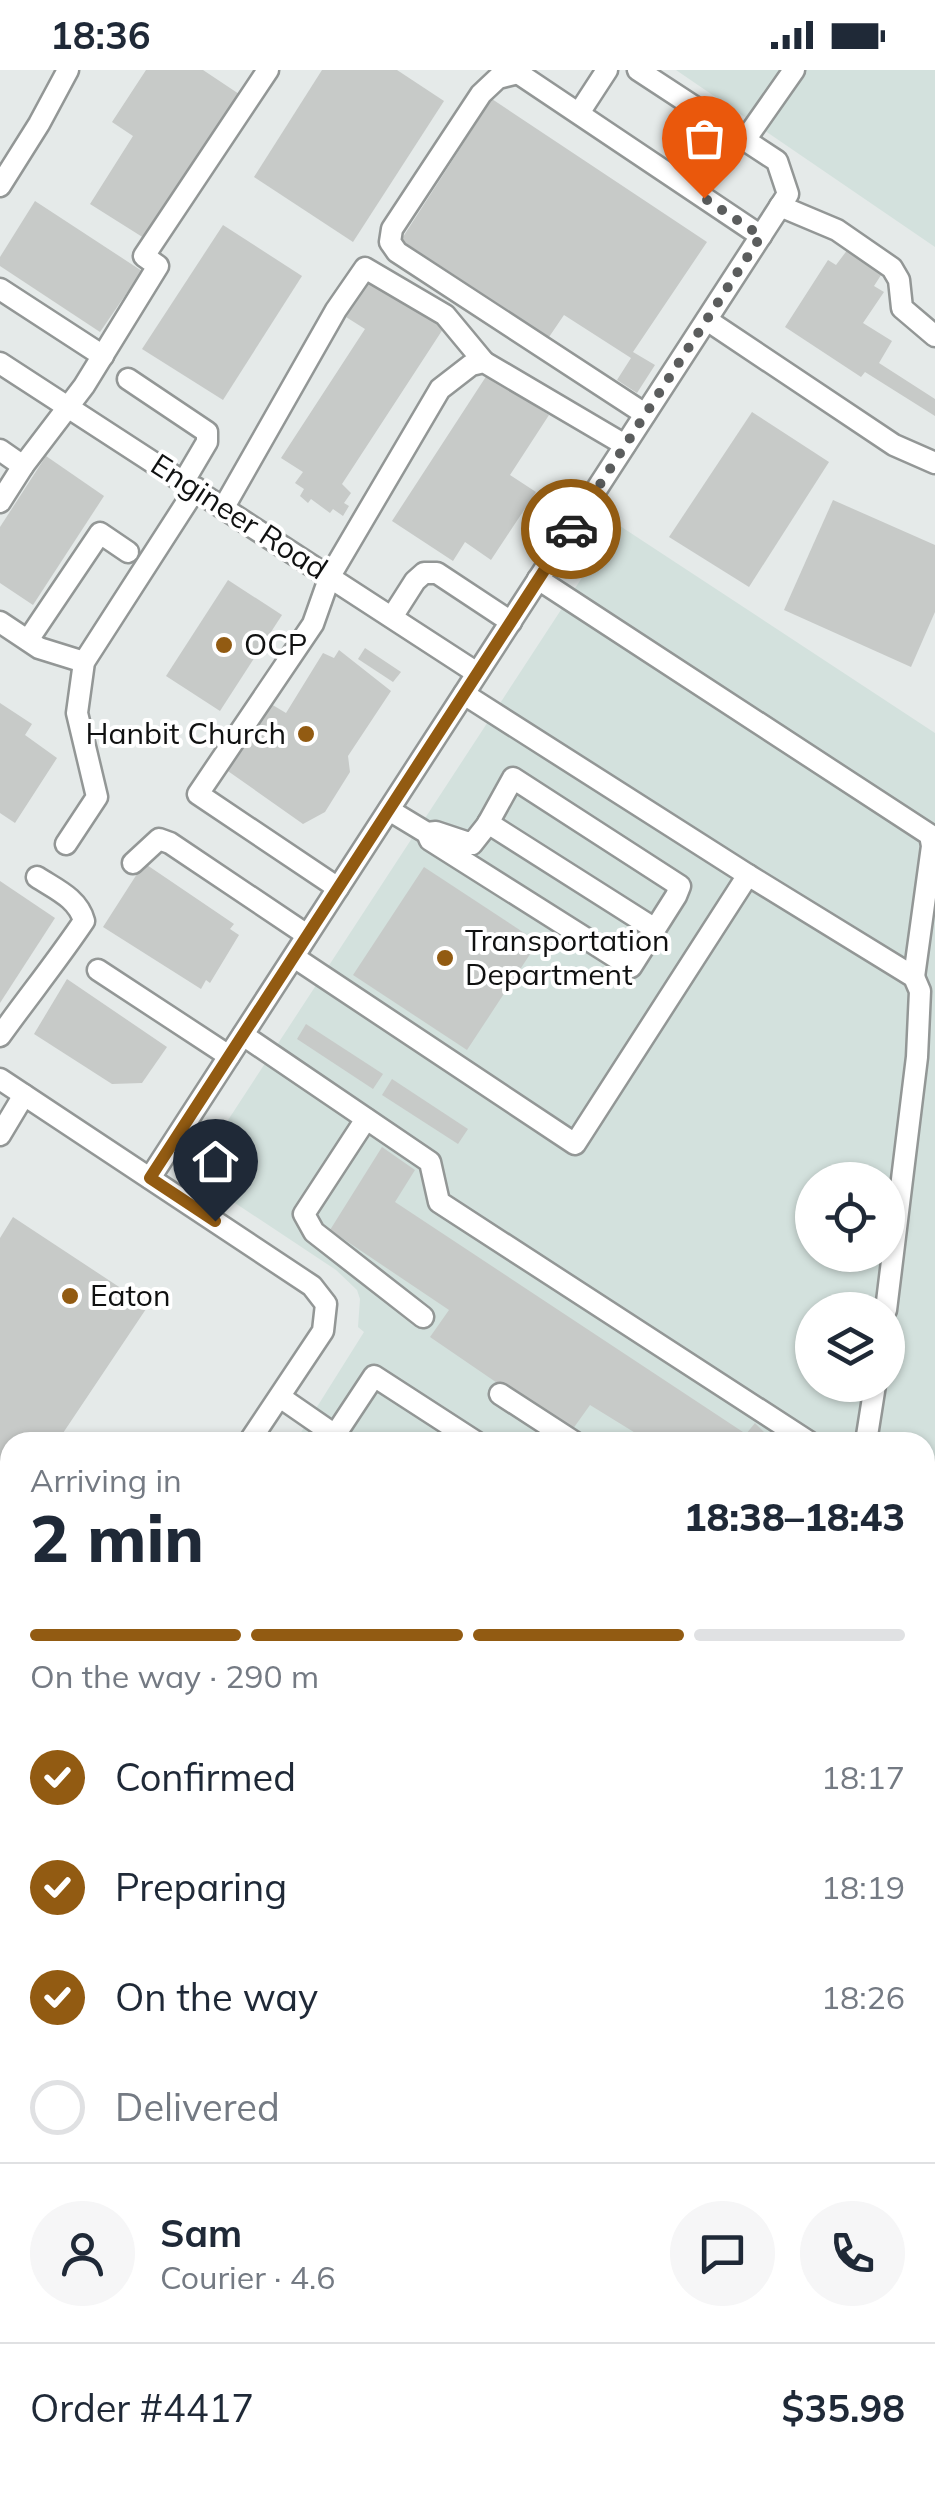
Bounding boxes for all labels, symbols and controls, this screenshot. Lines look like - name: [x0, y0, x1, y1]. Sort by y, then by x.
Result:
- text: 18:36: [50, 11, 151, 59]
- pin: [662, 96, 747, 199]
- icon: bag: [677, 111, 732, 166]
- street label: Engineer Road: [144, 445, 335, 587]
- courier: [521, 479, 621, 579]
- icon: car: [544, 502, 599, 557]
- place label: OCP: [244, 625, 307, 663]
- marker: OCP: [213, 634, 235, 656]
- place label: Hanbit Church: [85, 714, 286, 752]
- marker: Hanbit Church: [295, 723, 317, 745]
- place label: Transportation Department: [465, 921, 670, 993]
- marker: Transportation Department: [434, 947, 456, 969]
- pin: [173, 1119, 258, 1222]
- icon: home: [188, 1134, 243, 1189]
- map controls: [795, 1162, 905, 1402]
- button: locate: [795, 1162, 905, 1272]
- place label: Eaton: [90, 1276, 170, 1314]
- marker: Eaton: [59, 1285, 81, 1307]
- button: layers: [795, 1292, 905, 1402]
- text: Arriving in: [30, 1460, 182, 1500]
- text: 18:38–18:43: [684, 1493, 905, 1541]
- text: 2 min: [30, 1497, 204, 1578]
- text: On the way · 290 m: [30, 1656, 319, 1696]
- icon: check: [30, 1750, 85, 1805]
- text: Confirmed: [115, 1753, 296, 1801]
- text: 18:17: [821, 1757, 905, 1797]
- icon: check: [30, 1860, 85, 1915]
- text: Preparing: [115, 1863, 287, 1911]
- text: 18:19: [821, 1867, 905, 1907]
- icon: check: [30, 1970, 85, 2025]
- text: On the way: [115, 1973, 318, 2021]
- text: 18:26: [821, 1977, 905, 2017]
- text: Delivered: [115, 2083, 280, 2131]
- button: person: [30, 2201, 135, 2306]
- button: chat: [670, 2201, 775, 2306]
- button: phone: [800, 2201, 905, 2306]
- text: Sam: [160, 2209, 242, 2257]
- text: Courier · 4.6: [160, 2257, 336, 2297]
- text: Order #4417: [30, 2384, 254, 2432]
- text: $35.98: [782, 2384, 905, 2432]

